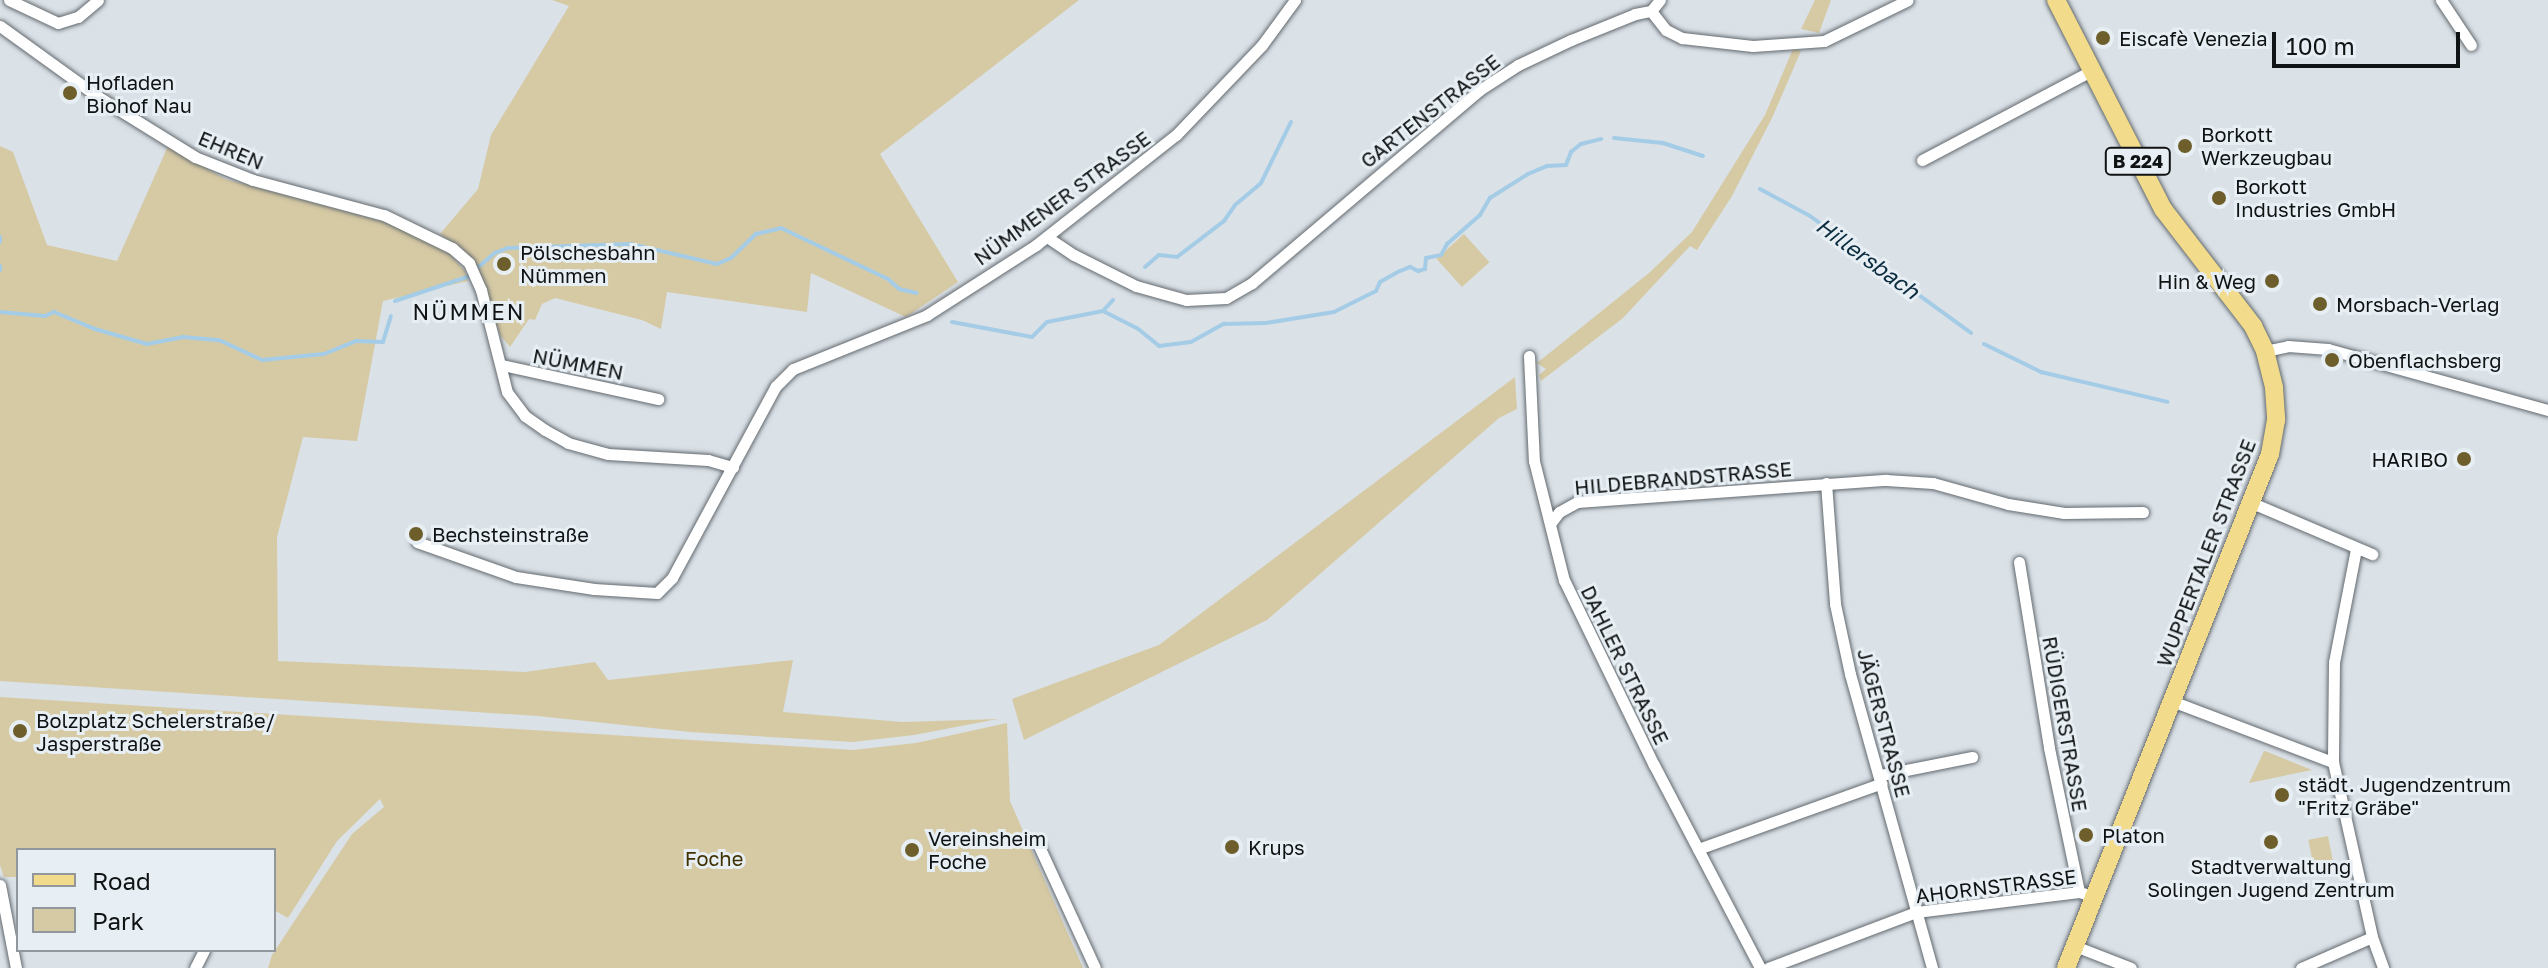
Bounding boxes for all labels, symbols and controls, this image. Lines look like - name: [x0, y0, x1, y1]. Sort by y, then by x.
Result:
- scale bar: [2276, 16, 2464, 66]
- place label: Eiscafè Venezia: [2119, 26, 2268, 50]
- marker: Eiscafè Venezia: [2094, 29, 2112, 47]
- text: 100 m: [2286, 31, 2355, 60]
- street label: GARTENSTRASSE: [1356, 49, 1504, 173]
- place label: Hofladen Biohof Nau: [86, 70, 192, 117]
- marker: Hofladen Biohof Nau: [61, 84, 79, 102]
- place label: Borkott Werkzeugbau: [2201, 122, 2332, 169]
- street label: EHREN: [195, 126, 267, 174]
- street label: NÜMMENER STRASSE: [969, 126, 1155, 270]
- marker: Borkott Werkzeugbau: [2176, 137, 2194, 155]
- road number: B 224: [2104, 147, 2172, 175]
- place label: Borkott Industries GmbH: [2235, 174, 2396, 221]
- marker: Borkott Industries GmbH: [2210, 189, 2228, 207]
- water label: Hillersbach: [1811, 212, 1925, 304]
- place label: Pölschesbahn Nümmen: [520, 240, 655, 287]
- marker: Pölschesbahn Nümmen: [495, 255, 513, 273]
- place label: Hin & Weg: [2157, 269, 2256, 293]
- marker: Hin & Weg: [2263, 272, 2281, 290]
- place label: Morsbach-Verlag: [2336, 292, 2500, 316]
- marker: Morsbach-Verlag: [2311, 295, 2329, 313]
- district label: NÜMMEN: [413, 299, 525, 325]
- street label: NÜMMEN: [531, 343, 625, 385]
- place label: Obenflachsberg: [2348, 348, 2502, 372]
- marker: Obenflachsberg: [2323, 351, 2341, 369]
- street label: WUPPERTALER STRASSE: [2152, 436, 2260, 670]
- place label: HARIBO: [2371, 447, 2448, 471]
- marker: HARIBO: [2455, 450, 2473, 468]
- street label: HILDEBRANDSTRASSE: [1573, 457, 1793, 499]
- place label: Bechsteinstraße: [432, 522, 589, 546]
- marker: Bechsteinstraße: [407, 525, 425, 543]
- street label: DAHLER STRASSE: [1576, 582, 1674, 748]
- street label: RÜDIGERSTRASSE: [2038, 634, 2092, 814]
- street label: JÄGERSTRASSE: [1853, 646, 1915, 800]
- place label: Bolzplatz Schelerstraße/ Jasperstraße: [36, 708, 275, 755]
- marker: Bolzplatz Schelerstraße/ Jasperstraße: [11, 722, 29, 740]
- place label: städt. Jugendzentrum "Fritz Gräbe": [2298, 772, 2511, 819]
- marker: städt. Jugendzentrum "Fritz Gräbe": [2273, 786, 2291, 804]
- place label: Platon: [2102, 823, 2165, 847]
- place label: Vereinsheim Foche: [928, 826, 1046, 873]
- marker: Platon: [2077, 826, 2095, 844]
- marker: Stadtverwaltung Solingen Jugend Zentrum: [2262, 833, 2280, 851]
- place label: Krups: [1248, 835, 1305, 859]
- marker: Krups: [1223, 838, 1241, 856]
- marker: Vereinsheim Foche: [903, 841, 921, 859]
- park label: Foche: [685, 846, 743, 870]
- legend: [16, 848, 276, 952]
- place label: Stadtverwaltung Solingen Jugend Zentrum: [2147, 854, 2395, 901]
- street label: AHORNSTRASSE: [1914, 864, 2078, 908]
- text: Road: [92, 866, 151, 895]
- text: Park: [92, 906, 144, 935]

